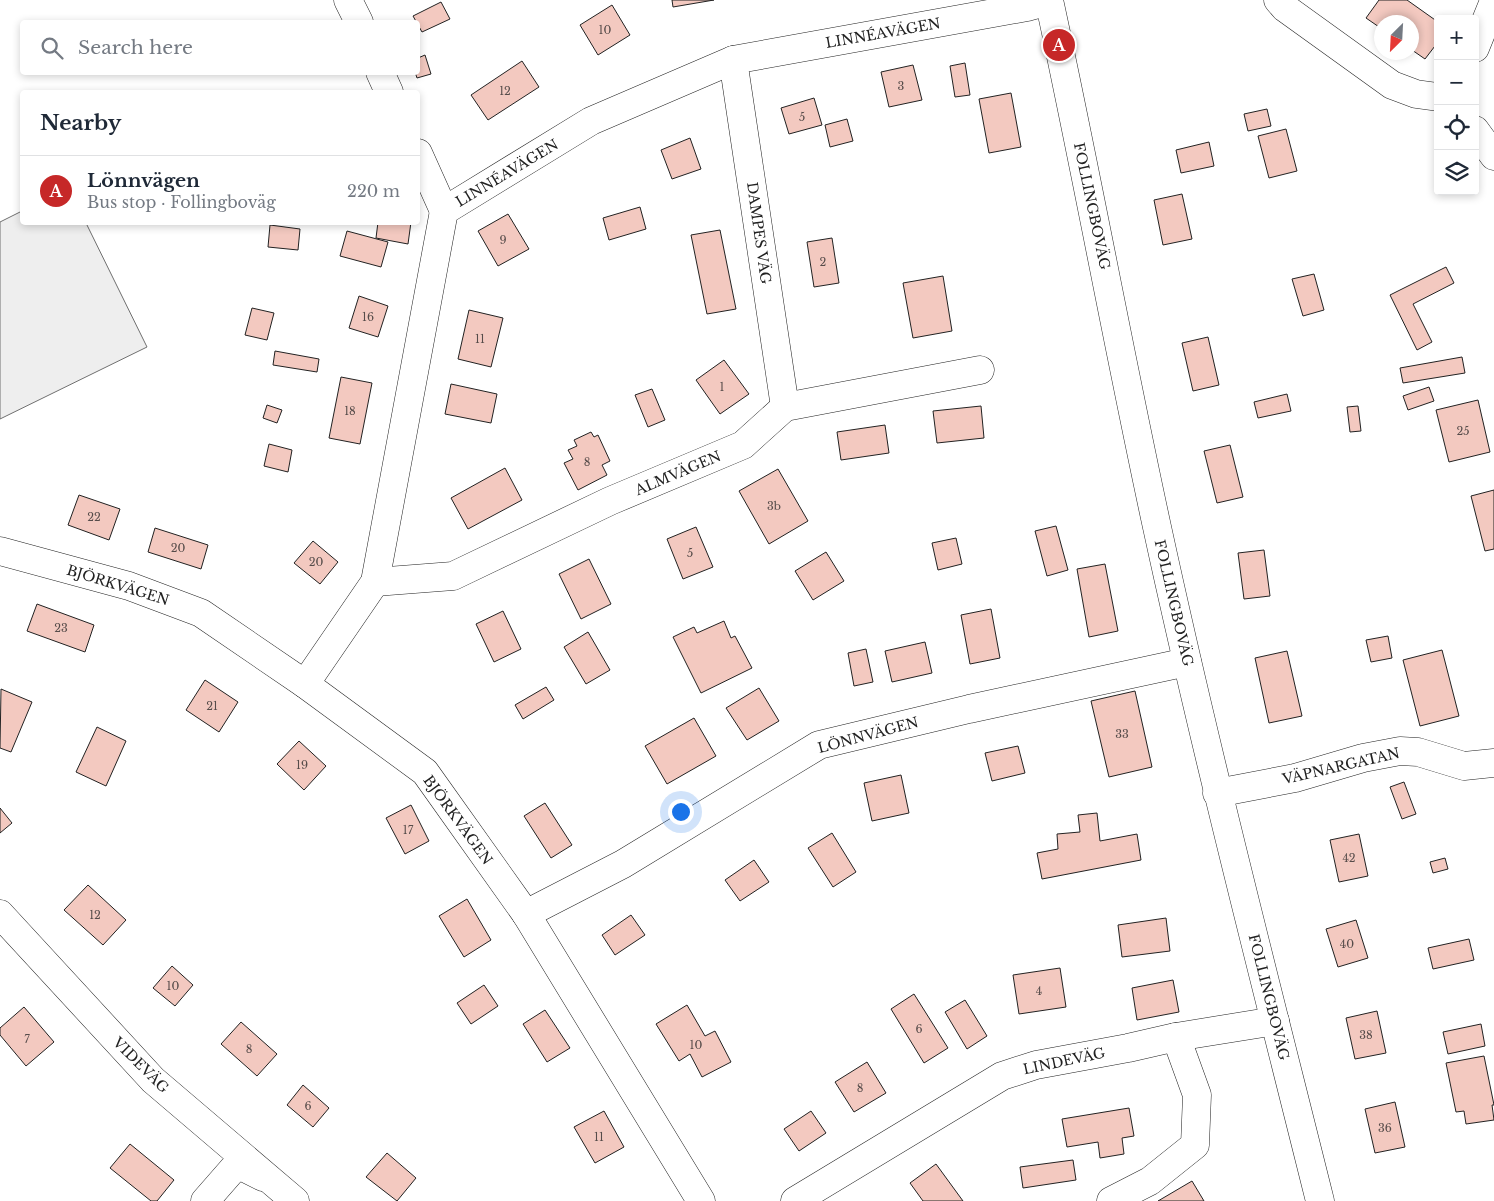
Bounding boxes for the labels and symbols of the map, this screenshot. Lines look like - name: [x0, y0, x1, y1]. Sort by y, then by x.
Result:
- street label: LINNÉAVÄGEN: [824, 14, 942, 52]
- north arrow: [1374, 15, 1419, 60]
- house number: 10: [599, 23, 612, 37]
- pin: A: [1043, 26, 1075, 64]
- house number: 3: [898, 79, 905, 93]
- house number: 12: [499, 84, 511, 98]
- house number: 5: [799, 110, 805, 124]
- street label: LINNÉAVÄGEN: [452, 135, 562, 211]
- street label: FOLLINGBOVÄG: [1070, 141, 1114, 271]
- street label: DAMPES VÄG: [743, 181, 775, 285]
- house number: 9: [499, 233, 507, 247]
- house number: 2: [820, 255, 827, 269]
- house number: 16: [362, 310, 374, 324]
- house number: 11: [475, 332, 485, 346]
- house number: 1: [720, 380, 725, 394]
- house number: 18: [344, 404, 356, 418]
- house number: 25: [1456, 424, 1470, 438]
- street label: ALMVÄGEN: [631, 447, 724, 500]
- house number: 8: [584, 455, 590, 469]
- house number: 3b: [767, 499, 781, 513]
- house number: 22: [87, 510, 101, 524]
- street label: FOLLINGBOVÄG: [1151, 538, 1197, 668]
- house number: 20: [171, 541, 185, 555]
- house number: 5: [687, 546, 693, 560]
- house number: 20: [309, 555, 323, 569]
- street label: BJÖRKVÄGEN: [65, 560, 172, 609]
- house number: 23: [54, 621, 68, 635]
- house number: 21: [206, 699, 218, 713]
- street label: LÖNNVÄGEN: [815, 712, 921, 757]
- house number: 33: [1115, 727, 1129, 741]
- street label: VÄPNARGATAN: [1280, 744, 1402, 788]
- house number: 19: [296, 758, 308, 772]
- street label: BJÖRKVÄGEN: [419, 771, 498, 869]
- your location: [668, 799, 694, 825]
- house number: 17: [403, 823, 414, 837]
- house number: 42: [1342, 851, 1356, 865]
- house number: 12: [89, 908, 101, 922]
- street label: FOLLINGBOVÄG: [1245, 932, 1293, 1062]
- house number: 40: [1340, 937, 1354, 951]
- house number: 10: [167, 979, 180, 993]
- house number: 4: [1036, 984, 1042, 998]
- house number: 6: [915, 1022, 923, 1036]
- house number: 38: [1359, 1028, 1373, 1042]
- house number: 7: [24, 1032, 30, 1046]
- street label: VIDEVÄG: [109, 1033, 173, 1097]
- house number: 10: [690, 1038, 703, 1052]
- house number: 8: [246, 1042, 252, 1056]
- street label: LINDEVÄG: [1021, 1044, 1107, 1078]
- house number: 8: [857, 1081, 863, 1095]
- house number: 6: [304, 1099, 312, 1113]
- house number: 36: [1378, 1121, 1392, 1135]
- house number: 11: [594, 1130, 604, 1144]

